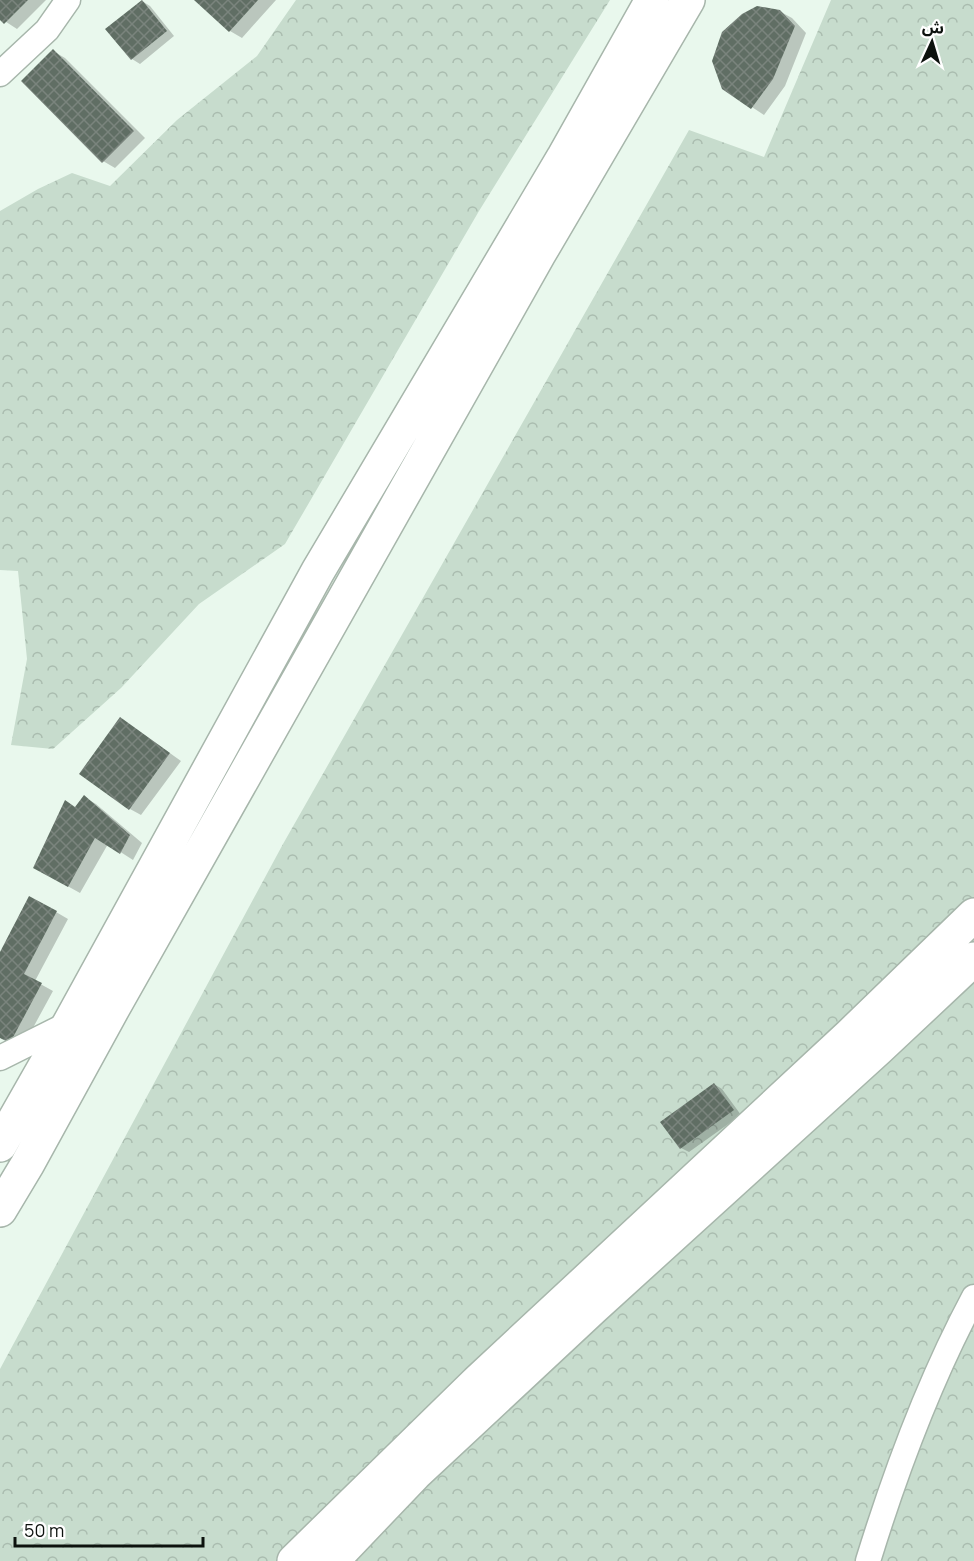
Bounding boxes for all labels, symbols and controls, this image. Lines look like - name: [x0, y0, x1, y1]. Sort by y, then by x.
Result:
- north arrow: [902, 12, 962, 72]
- text: ش: [921, 15, 945, 39]
- scale bar: [15, 1510, 202, 1548]
- text: 50 m: [24, 1518, 64, 1542]

